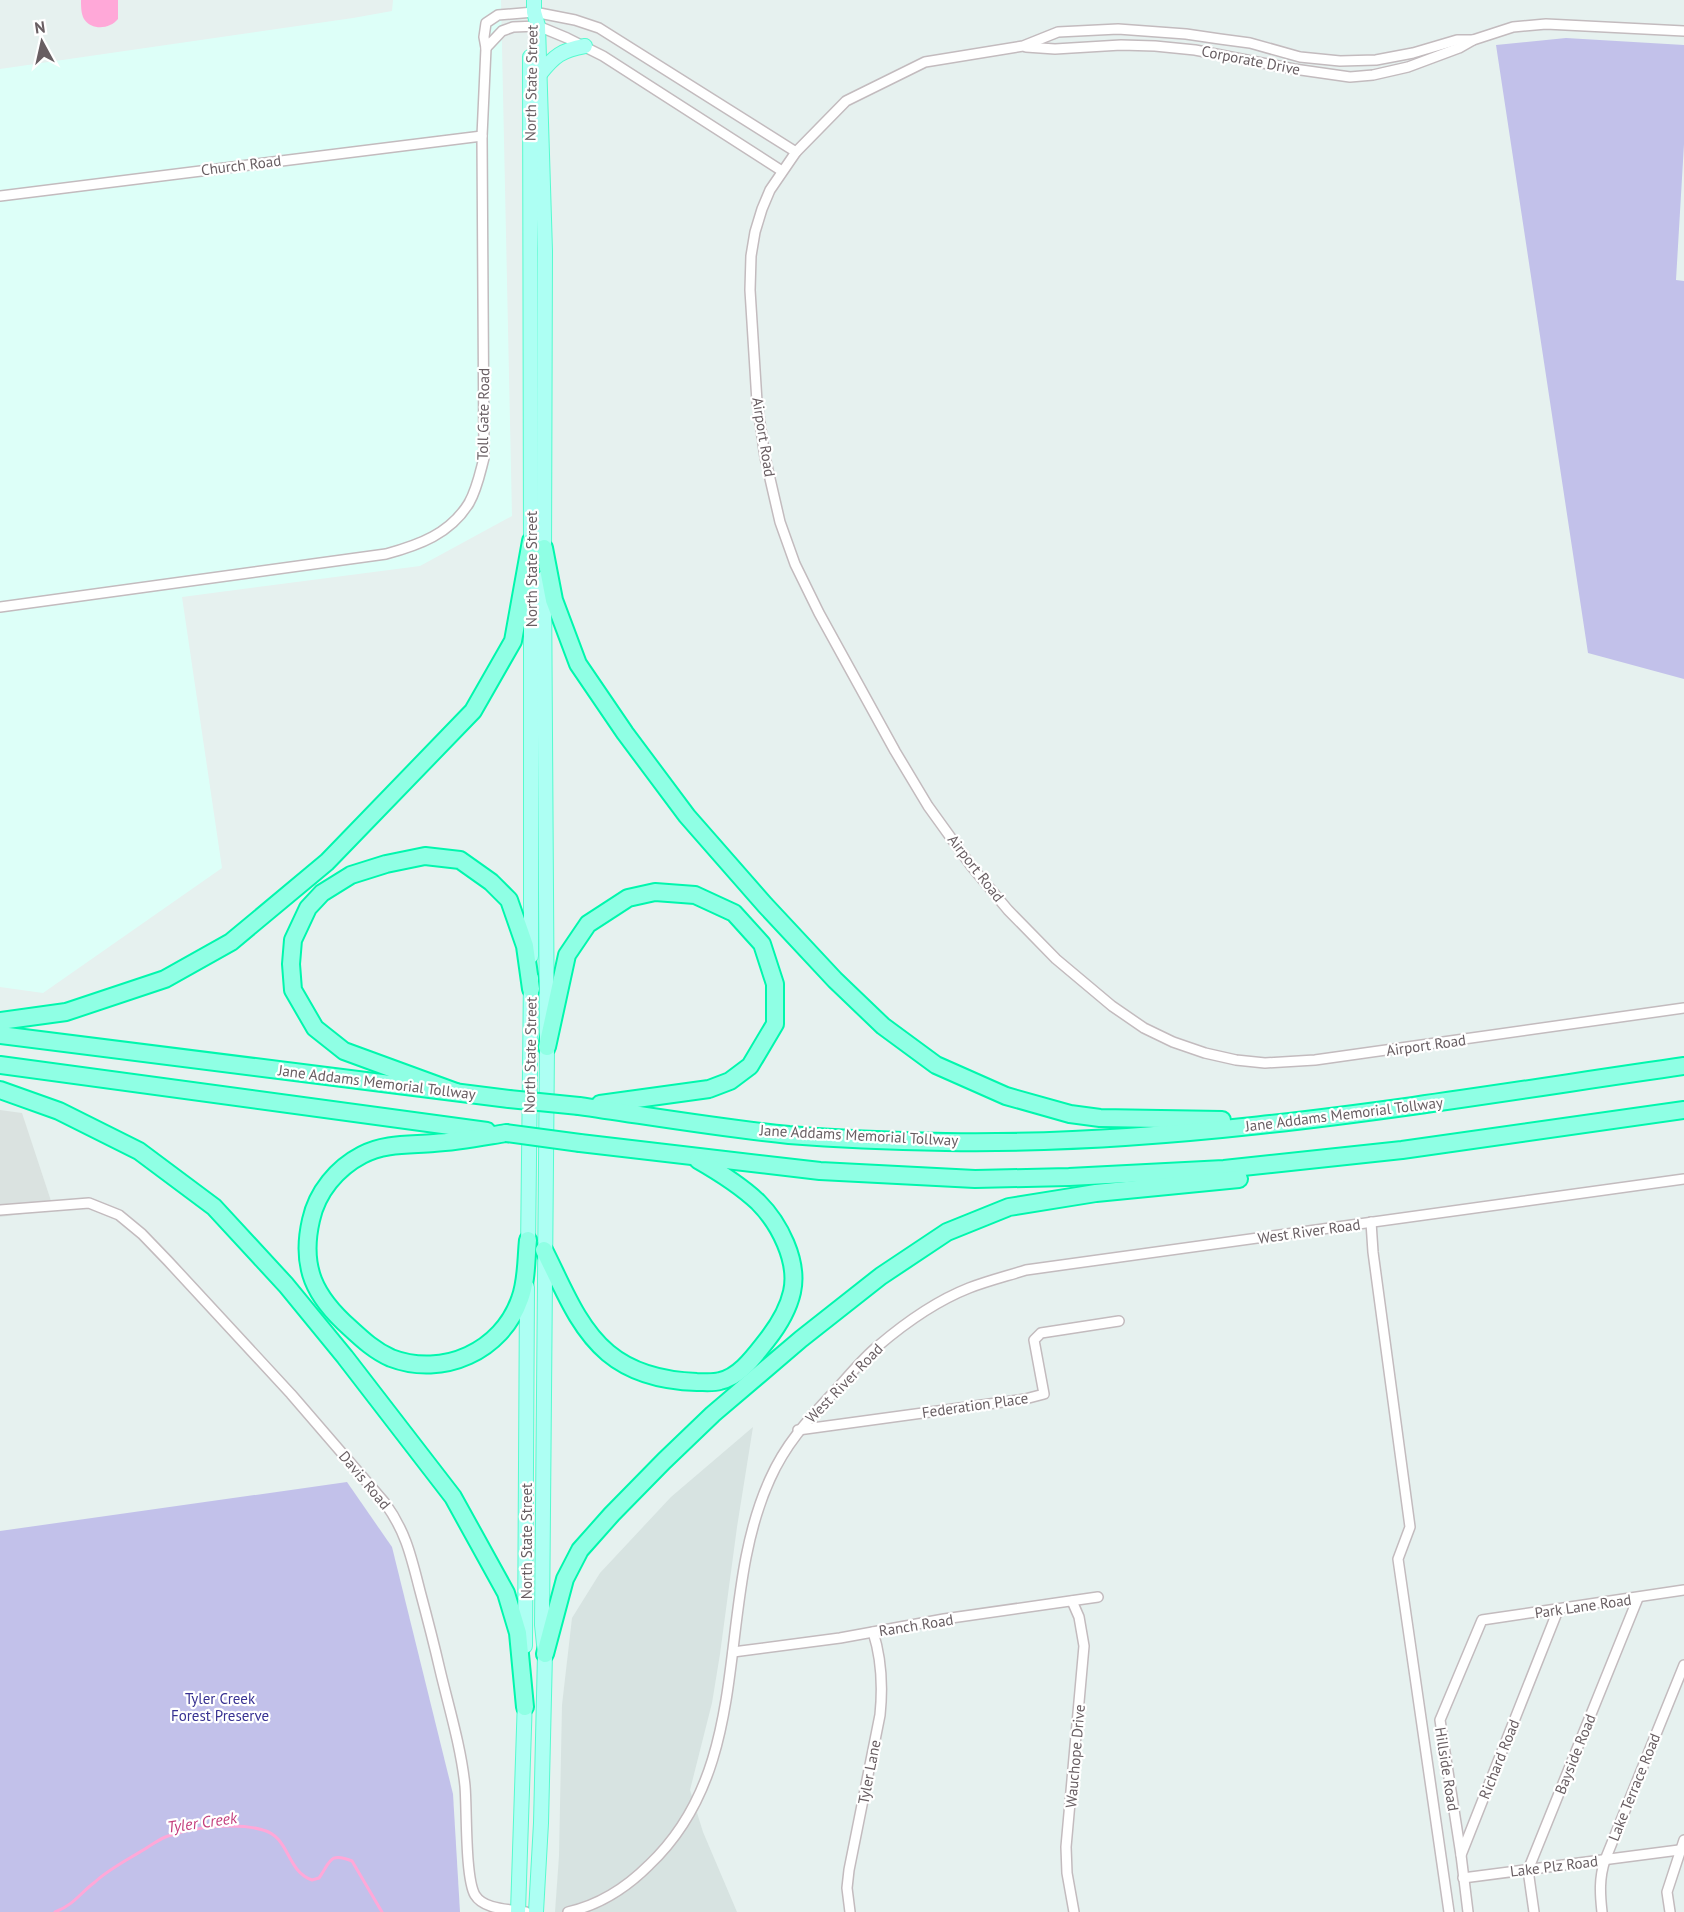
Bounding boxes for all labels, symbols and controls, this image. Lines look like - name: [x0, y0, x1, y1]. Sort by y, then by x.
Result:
- north arrow: [12, 12, 72, 72]
- text: N: [33, 17, 47, 38]
- street label: North State Street: [520, 25, 542, 141]
- street label: Corporate Drive: [1200, 41, 1302, 79]
- street label: Church Road: [200, 151, 282, 179]
- street label: Toll Gate Road: [473, 368, 493, 460]
- street label: Airport Road: [748, 396, 780, 478]
- street label: North State Street: [522, 511, 541, 627]
- street label: Airport Road: [944, 830, 1008, 906]
- street label: North State Street: [519, 997, 541, 1113]
- street label: Airport Road: [1385, 1030, 1467, 1060]
- street label: Jane Addams Memorial Tollway: [276, 1060, 477, 1104]
- street label: Jane Addams Memorial Tollway: [1243, 1092, 1444, 1136]
- street label: Jane Addams Memorial Tollway: [758, 1120, 959, 1150]
- street label: West River Road: [1257, 1214, 1361, 1248]
- street label: West River Road: [801, 1339, 887, 1427]
- street label: Federation Place: [921, 1388, 1029, 1422]
- street label: Davis Road: [335, 1447, 395, 1513]
- street label: North State Street: [517, 1483, 536, 1599]
- street label: Park Lane Road: [1533, 1590, 1633, 1622]
- street label: Ranch Road: [877, 1610, 955, 1640]
- park label: Tyler Creek Forest Preserve: [171, 1689, 269, 1725]
- street label: Wauchope Drive: [1061, 1704, 1089, 1808]
- street label: Bayside Road: [1550, 1711, 1600, 1797]
- street label: Richard Road: [1474, 1716, 1524, 1802]
- street label: Hillside Road: [1431, 1726, 1463, 1812]
- street label: Lake Terrace Road: [1604, 1730, 1664, 1844]
- street label: Tyler Lane: [853, 1738, 885, 1806]
- water label: Tyler Creek: [166, 1807, 239, 1837]
- street label: Lake Plz Road: [1509, 1851, 1599, 1881]

